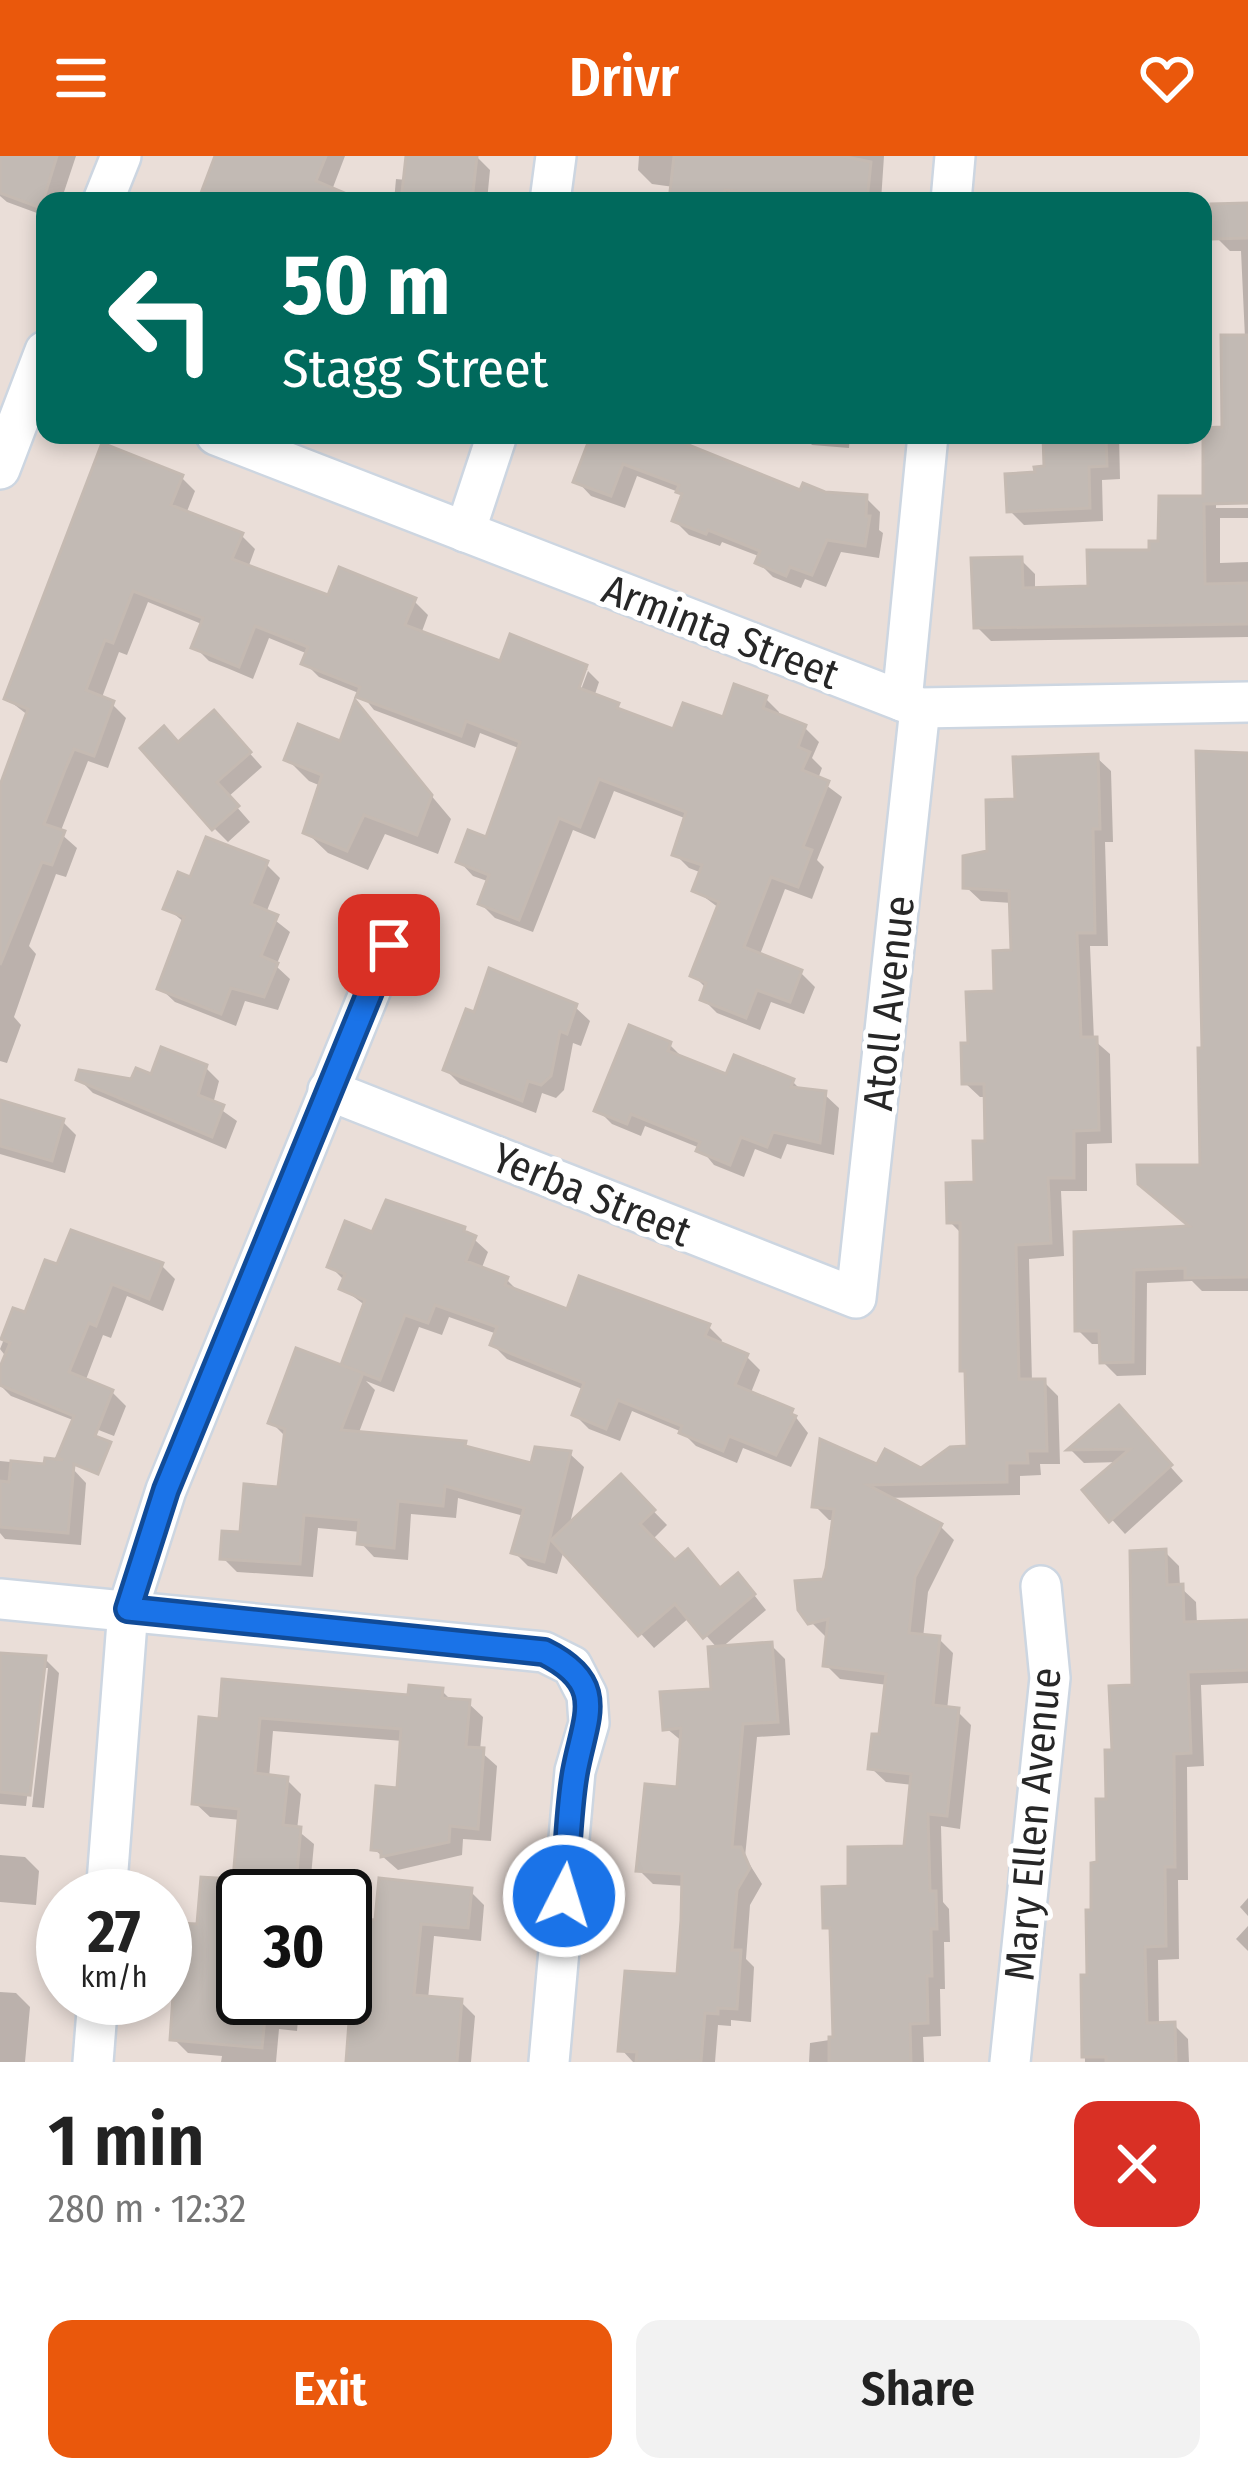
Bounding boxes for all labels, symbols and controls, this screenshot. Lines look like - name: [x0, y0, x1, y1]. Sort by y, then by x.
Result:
- icon: menu: [48, 45, 114, 111]
- icon: heart: [1134, 45, 1200, 111]
- text: Drivr: [569, 46, 679, 110]
- text: 50 m: [282, 235, 451, 336]
- icon: left: [84, 240, 240, 396]
- text: Stagg Street: [282, 337, 548, 401]
- street label: Arminta Street: [595, 564, 846, 700]
- street label: Atoll Avenue: [853, 893, 925, 1113]
- pin: [338, 894, 440, 996]
- icon: arrive: [356, 912, 422, 978]
- street label: Yerba Street: [485, 1132, 698, 1257]
- street label: Mary Ellen Avenue: [994, 1665, 1072, 1983]
- position arrow: [501, 1833, 627, 1959]
- speed limit sign: 30: [216, 1869, 372, 2025]
- text: 27: [87, 1896, 141, 1968]
- text: km/h: [81, 1959, 147, 1995]
- text: 1 min: [48, 2098, 205, 2184]
- button: close: [1074, 2101, 1200, 2227]
- text: 280 m · 12:32: [48, 2186, 246, 2232]
- button: Exit: [48, 2320, 612, 2458]
- button: Share: [636, 2320, 1200, 2458]

